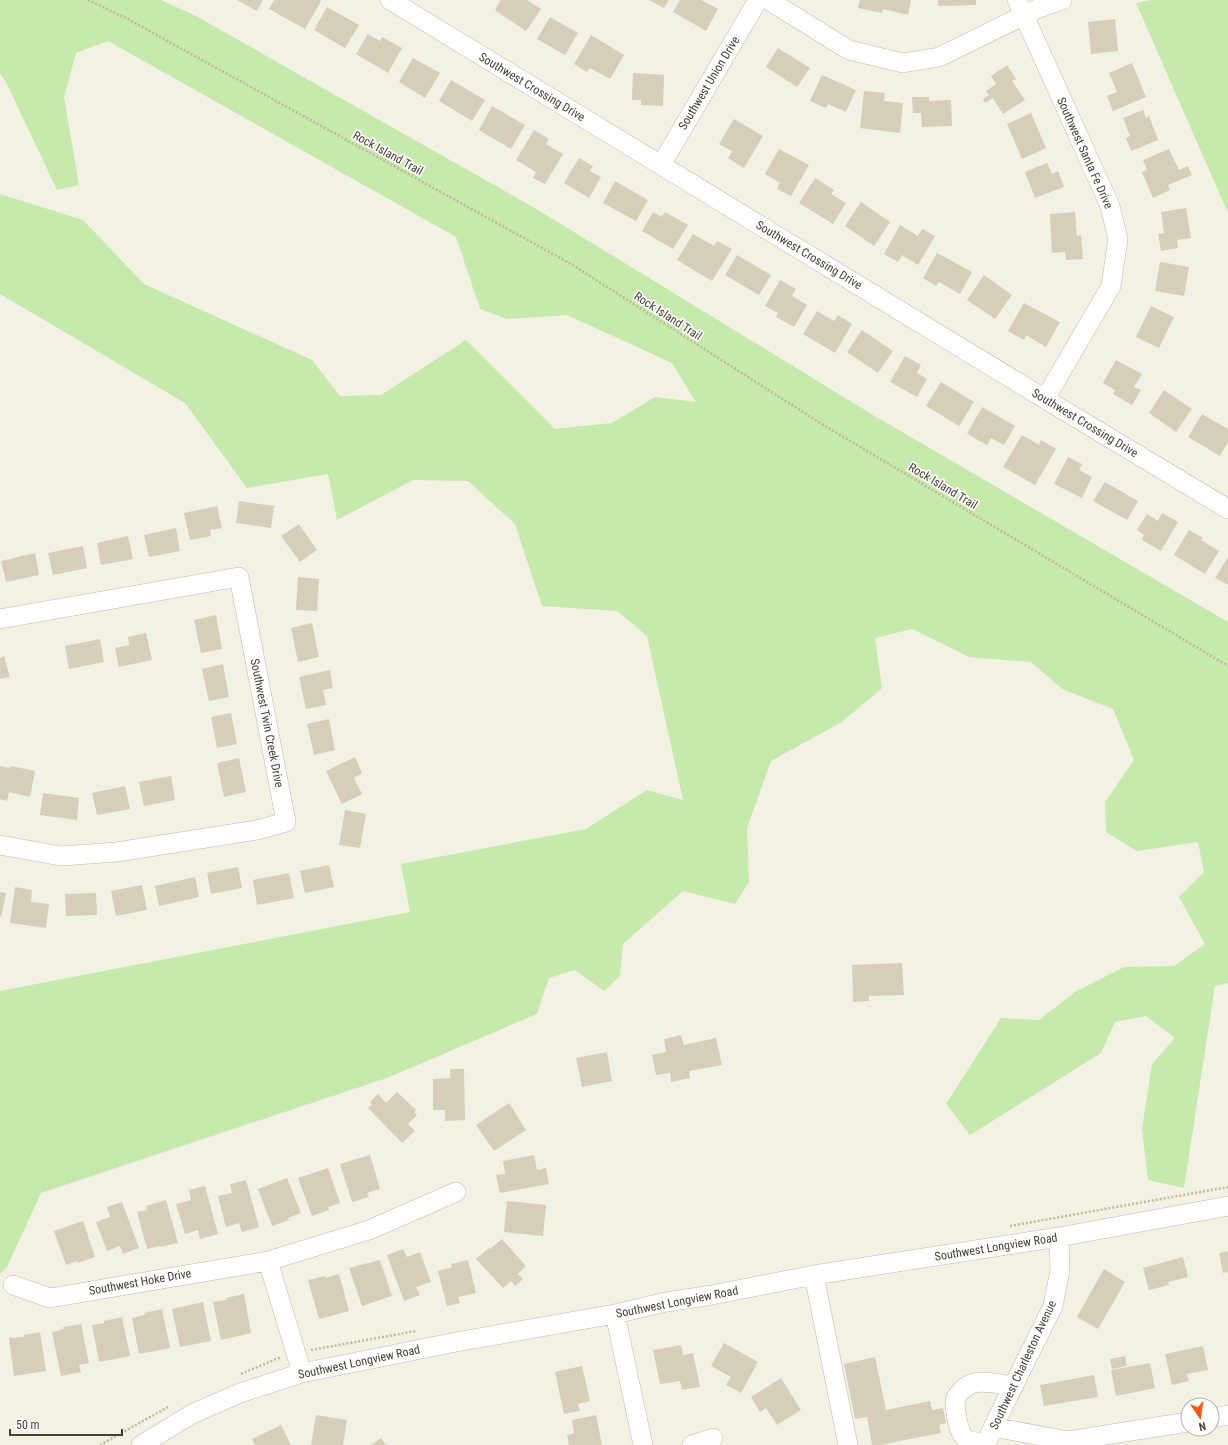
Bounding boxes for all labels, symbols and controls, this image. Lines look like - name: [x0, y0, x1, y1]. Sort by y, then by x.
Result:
- street label: Southwest Union Drive: [676, 33, 743, 132]
- street label: Southwest Crossing Drive: [476, 50, 588, 124]
- street label: Southwest Santa Fe Drive: [1054, 95, 1116, 211]
- street label: Rock Island Trail: [351, 128, 425, 178]
- street label: Southwest Crossing Drive: [753, 218, 865, 292]
- street label: Rock Island Trail: [632, 289, 704, 343]
- street label: Southwest Crossing Drive: [1029, 386, 1141, 460]
- street label: Rock Island Trail: [906, 460, 980, 512]
- street label: Southwest Twin Creek Drive: [248, 657, 286, 789]
- street label: Southwest Longview Road: [934, 1230, 1058, 1264]
- street label: Southwest Hoke Drive: [88, 1266, 193, 1298]
- street label: Southwest Longview Road: [615, 1283, 739, 1321]
- street label: Southwest Charleston Avenue: [987, 1298, 1059, 1432]
- street label: Southwest Longview Road: [297, 1342, 421, 1382]
- north arrow: [1180, 1397, 1220, 1437]
- scale bar: [10, 1411, 122, 1437]
- text: 50 m: [16, 1418, 40, 1432]
- text: N: [1197, 1419, 1207, 1433]

